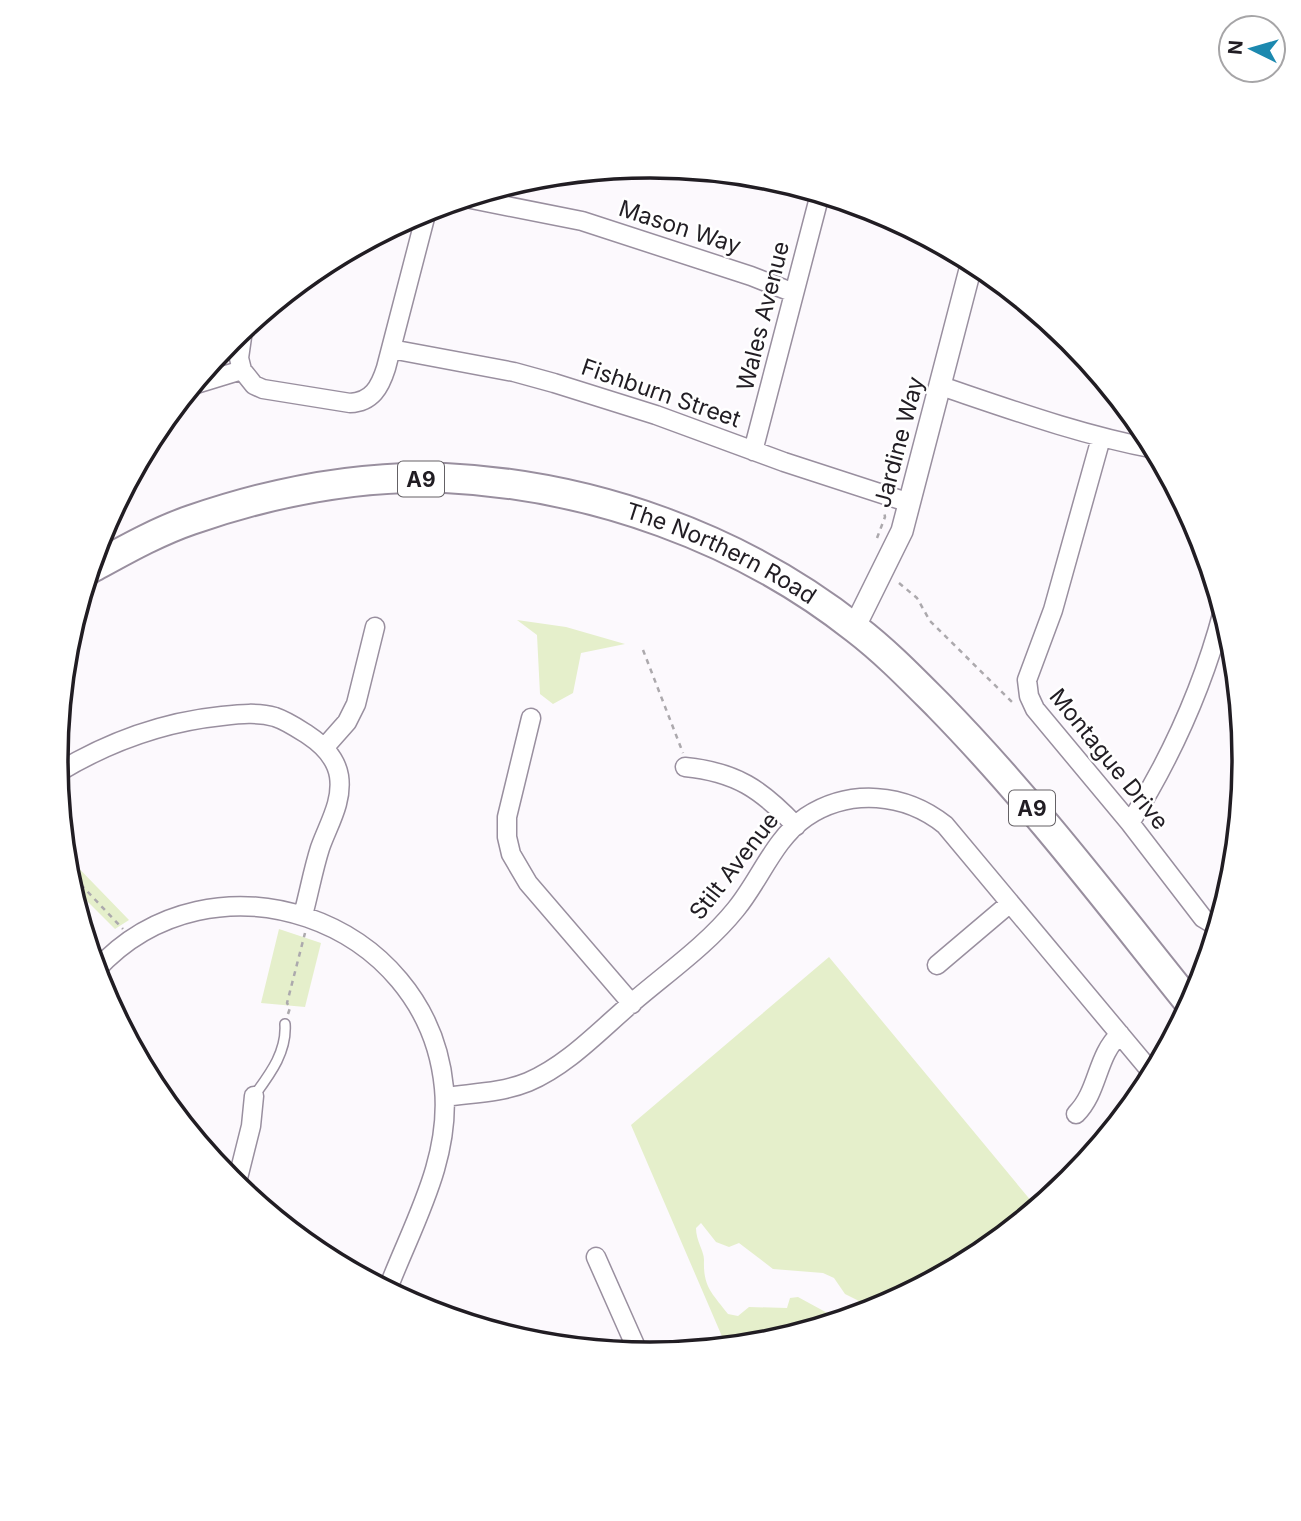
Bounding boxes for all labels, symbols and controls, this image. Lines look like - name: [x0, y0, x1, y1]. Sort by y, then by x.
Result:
- north arrow: [1217, 14, 1287, 84]
- text: N: [1223, 39, 1248, 56]
- street label: Mason Way: [615, 194, 745, 260]
- street label: Wales Avenue: [731, 238, 795, 394]
- street label: Fishburn Street: [578, 353, 745, 434]
- street label: Jardine Way: [868, 373, 930, 511]
- road number: A9: [398, 462, 444, 496]
- street label: The Northern Road: [622, 497, 821, 610]
- street label: Montague Drive: [1044, 683, 1174, 835]
- road number: A9: [1009, 790, 1055, 826]
- street label: Stilt Avenue: [683, 807, 785, 925]

